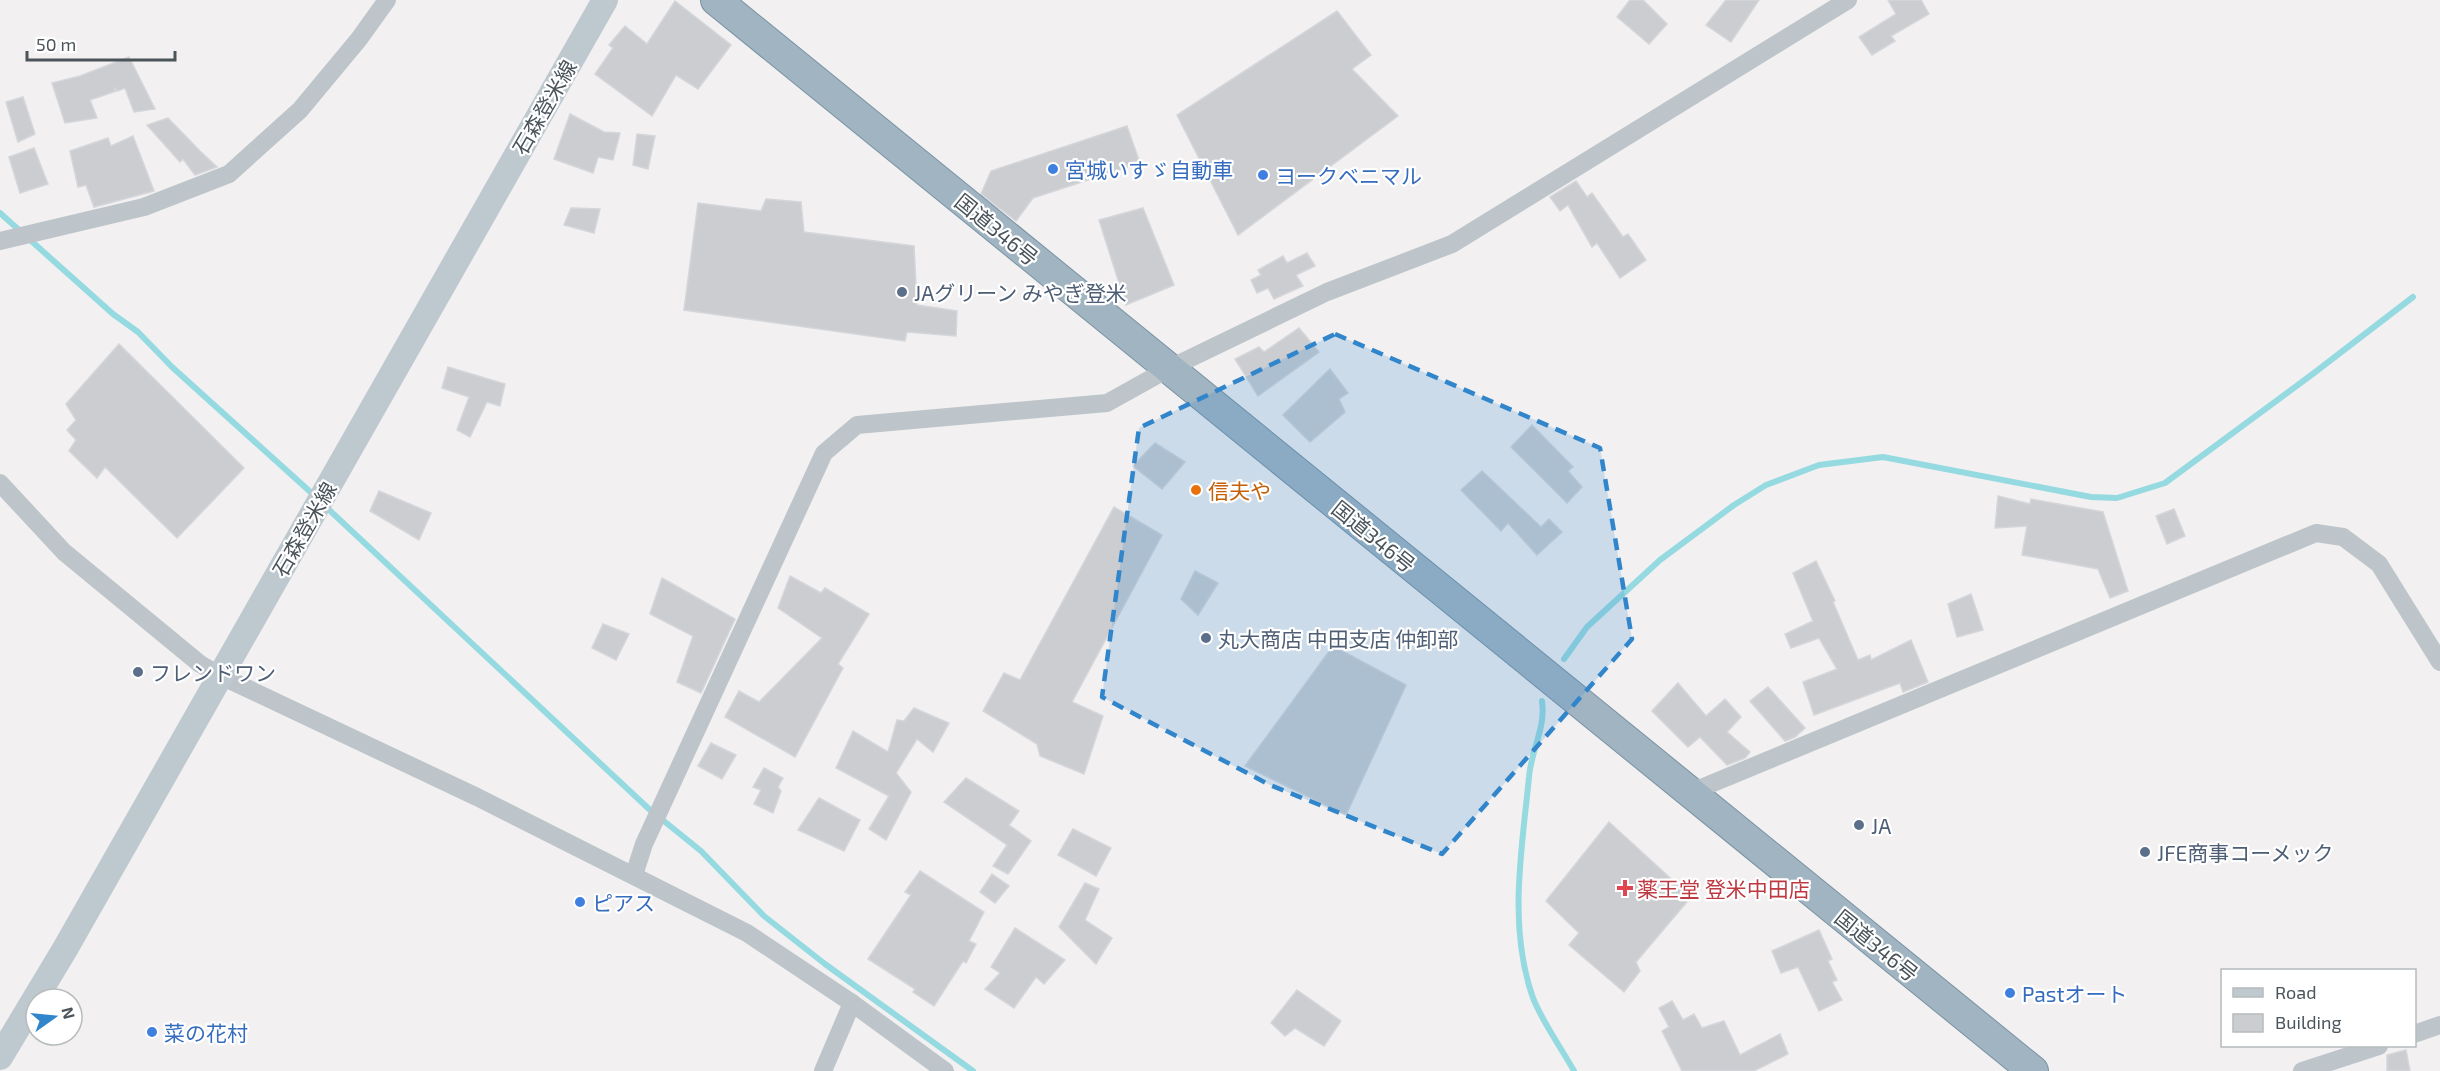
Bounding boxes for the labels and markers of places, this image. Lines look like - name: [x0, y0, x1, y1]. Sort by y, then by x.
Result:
- place label: 宮城いすゞ自動車: [1065, 157, 1233, 182]
- marker: 宮城いすゞ自動車: [1046, 162, 1060, 176]
- place label: ヨークベニマル: [1275, 163, 1422, 188]
- marker: ヨークベニマル: [1256, 168, 1270, 182]
- place label: JAグリーン みやぎ登米: [914, 280, 1127, 305]
- marker: JAグリーン みやぎ登米: [895, 285, 909, 299]
- place label: 信夫や: [1208, 478, 1271, 503]
- marker: 信夫や: [1189, 483, 1203, 497]
- place label: 丸大商店 中田支店 仲卸部: [1218, 626, 1458, 651]
- marker: 丸大商店 中田支店 仲卸部: [1199, 631, 1213, 645]
- place label: フレンドワン: [150, 660, 276, 685]
- marker: フレンドワン: [131, 665, 145, 679]
- place label: JA: [1871, 813, 1891, 838]
- marker: JA: [1852, 818, 1866, 832]
- place label: JFE商事コーメック: [2157, 840, 2333, 865]
- marker: JFE商事コーメック: [2138, 845, 2152, 859]
- place label: 薬王堂 登米中田店: [1637, 876, 1810, 901]
- marker: 薬王堂 登米中田店: [1618, 881, 1632, 895]
- place label: ピアス: [592, 890, 655, 915]
- marker: ピアス: [573, 895, 587, 909]
- place label: Pastオート: [2022, 981, 2128, 1006]
- marker: Pastオート: [2003, 986, 2017, 1000]
- place label: 菜の花村: [164, 1020, 248, 1045]
- marker: 菜の花村: [145, 1025, 159, 1039]

